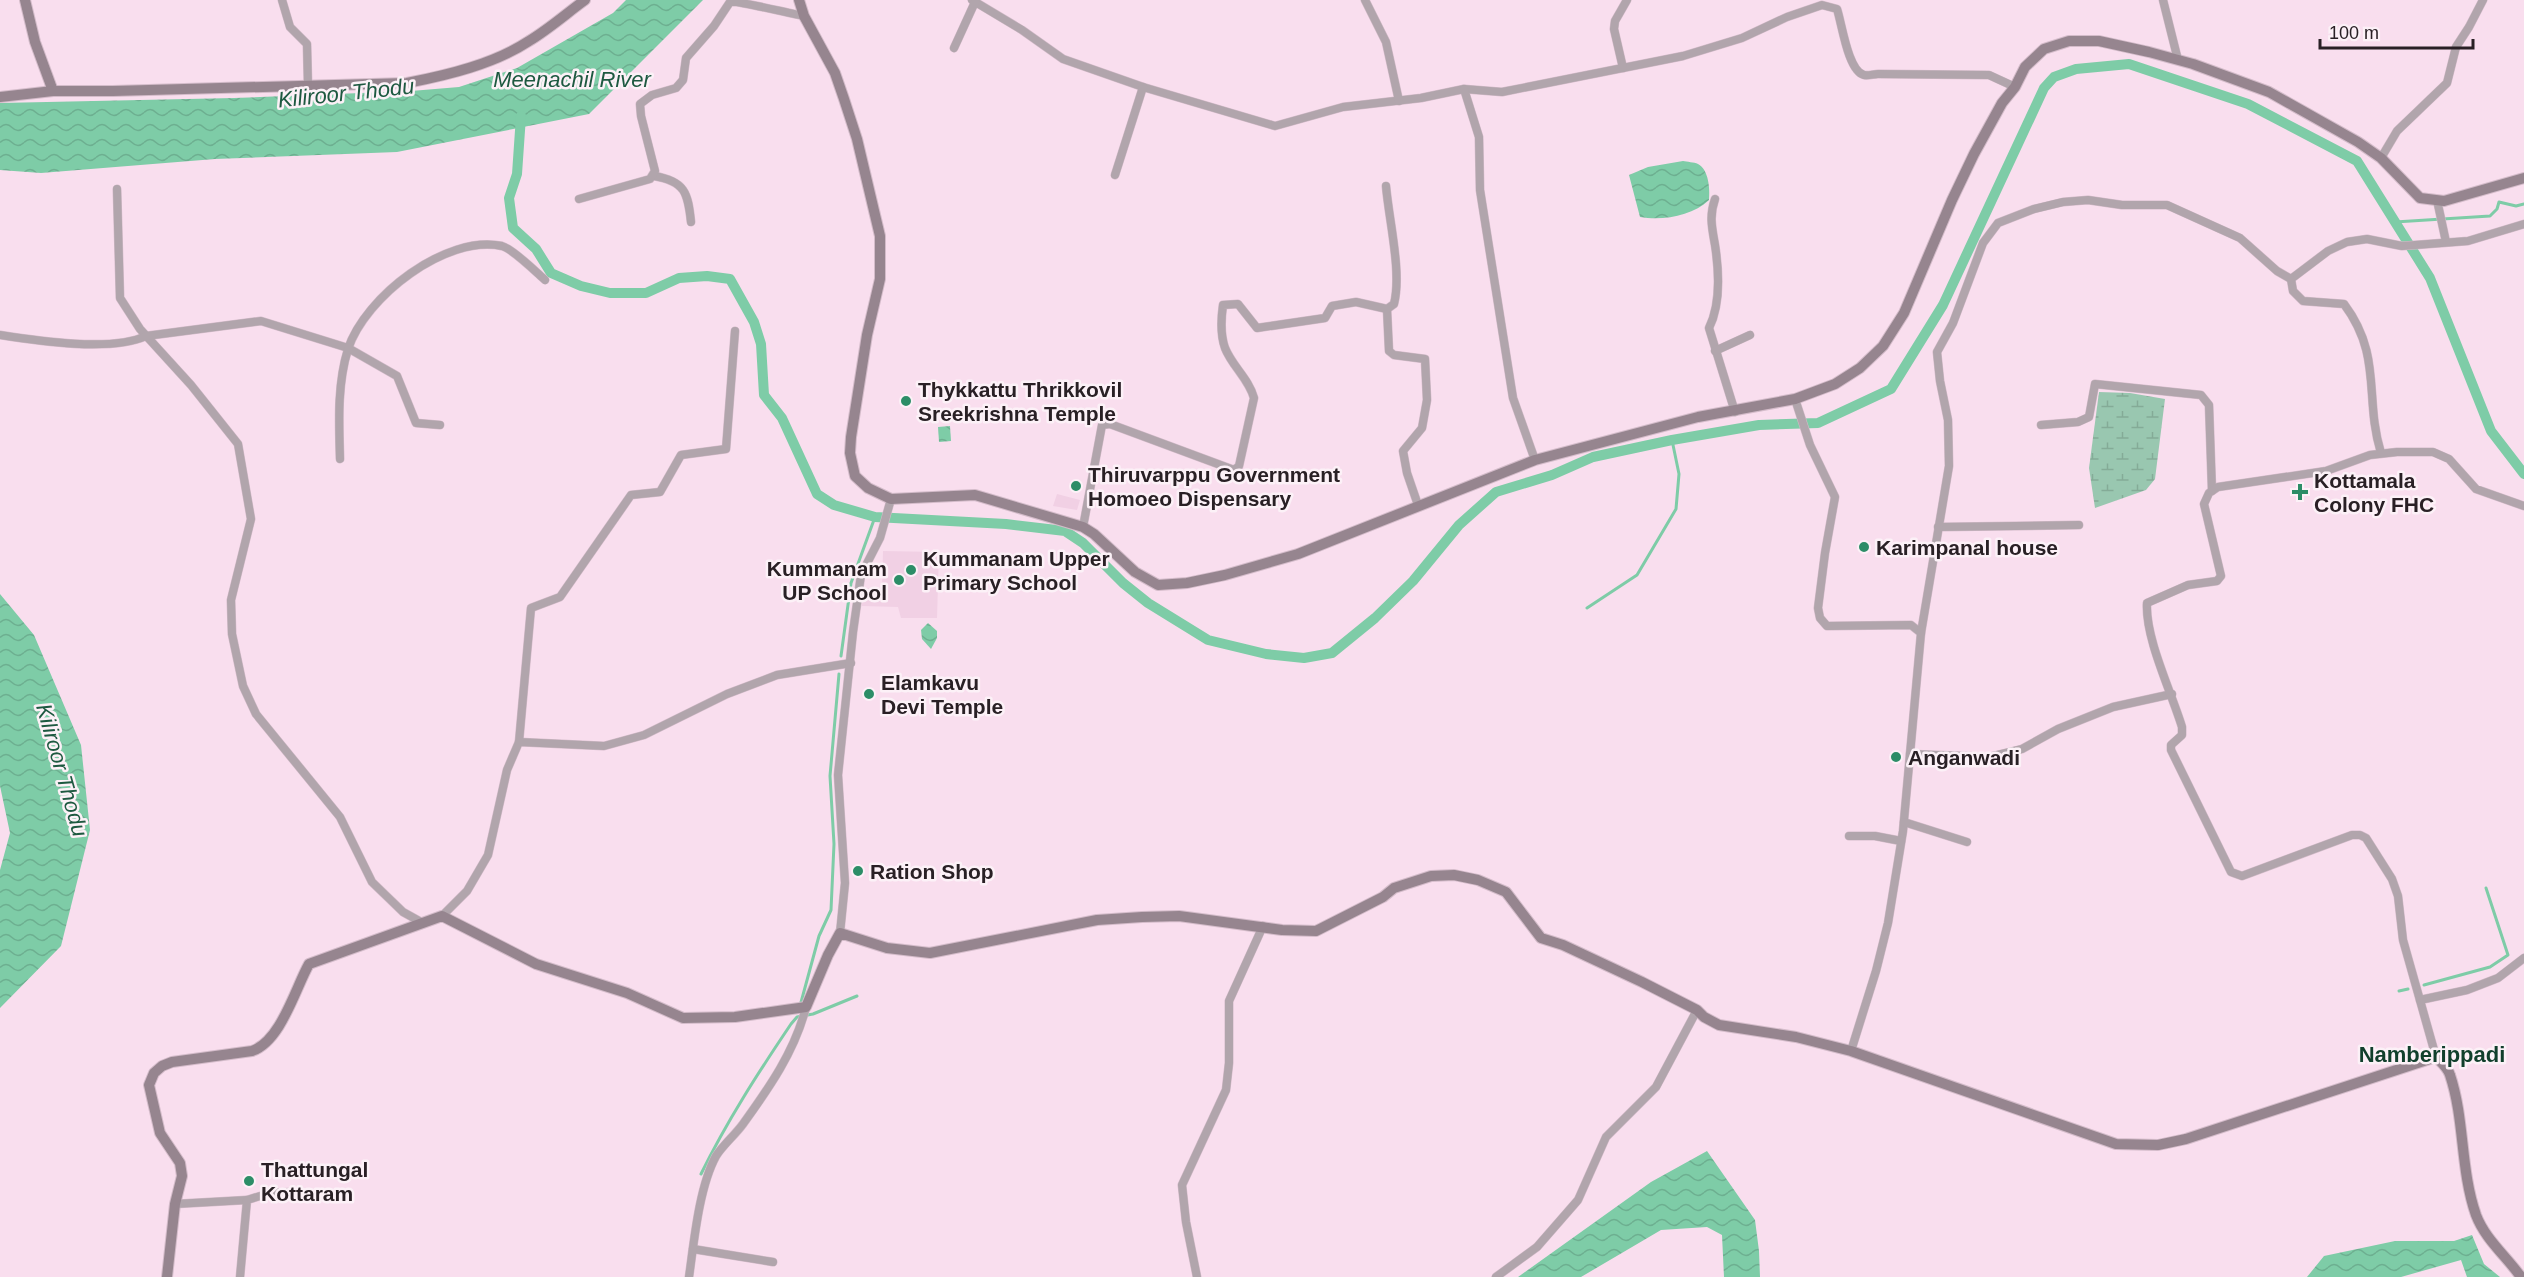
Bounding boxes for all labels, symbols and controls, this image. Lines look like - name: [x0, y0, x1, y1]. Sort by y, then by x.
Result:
- scale bar: [2320, 12, 2473, 50]
- text: 100 m: [2329, 23, 2379, 43]
- water label: Meenachil River: [493, 67, 653, 92]
- water label: Kiliroor Thodu: [277, 73, 415, 113]
- place label: Thykkattu Thrikkovil Sreekrishna Temple: [918, 378, 1122, 425]
- marker: Thykkattu Thrikkovil Sreekrishna Temple: [899, 394, 913, 408]
- place label: Thiruvarppu Government Homoeo Dispensary: [1088, 463, 1340, 510]
- place label: Kottamala Colony FHC: [2314, 469, 2434, 516]
- marker: Thiruvarppu Government Homoeo Dispensary: [1069, 479, 1083, 493]
- marker: Kottamala Colony FHC: [2291, 483, 2309, 501]
- place label: Karimpanal house: [1876, 536, 2058, 559]
- marker: Karimpanal house: [1857, 540, 1871, 554]
- place label: Kummanam Upper Primary School: [923, 547, 1110, 594]
- place label: Kummanam UP School: [767, 557, 887, 604]
- marker: Kummanam Upper Primary School: [904, 563, 918, 577]
- marker: Kummanam UP School: [892, 573, 906, 587]
- place label: Elamkavu Devi Temple: [881, 671, 1003, 718]
- marker: Elamkavu Devi Temple: [862, 687, 876, 701]
- water label: Kiliroor Thodu: [31, 701, 93, 839]
- place label: Anganwadi: [1908, 746, 2020, 769]
- marker: Anganwadi: [1889, 750, 1903, 764]
- place label: Ration Shop: [870, 860, 994, 883]
- marker: Ration Shop: [851, 864, 865, 878]
- district label: Namberippadi: [2359, 1042, 2505, 1067]
- place label: Thattungal Kottaram: [261, 1158, 368, 1205]
- marker: Thattungal Kottaram: [242, 1174, 256, 1188]

